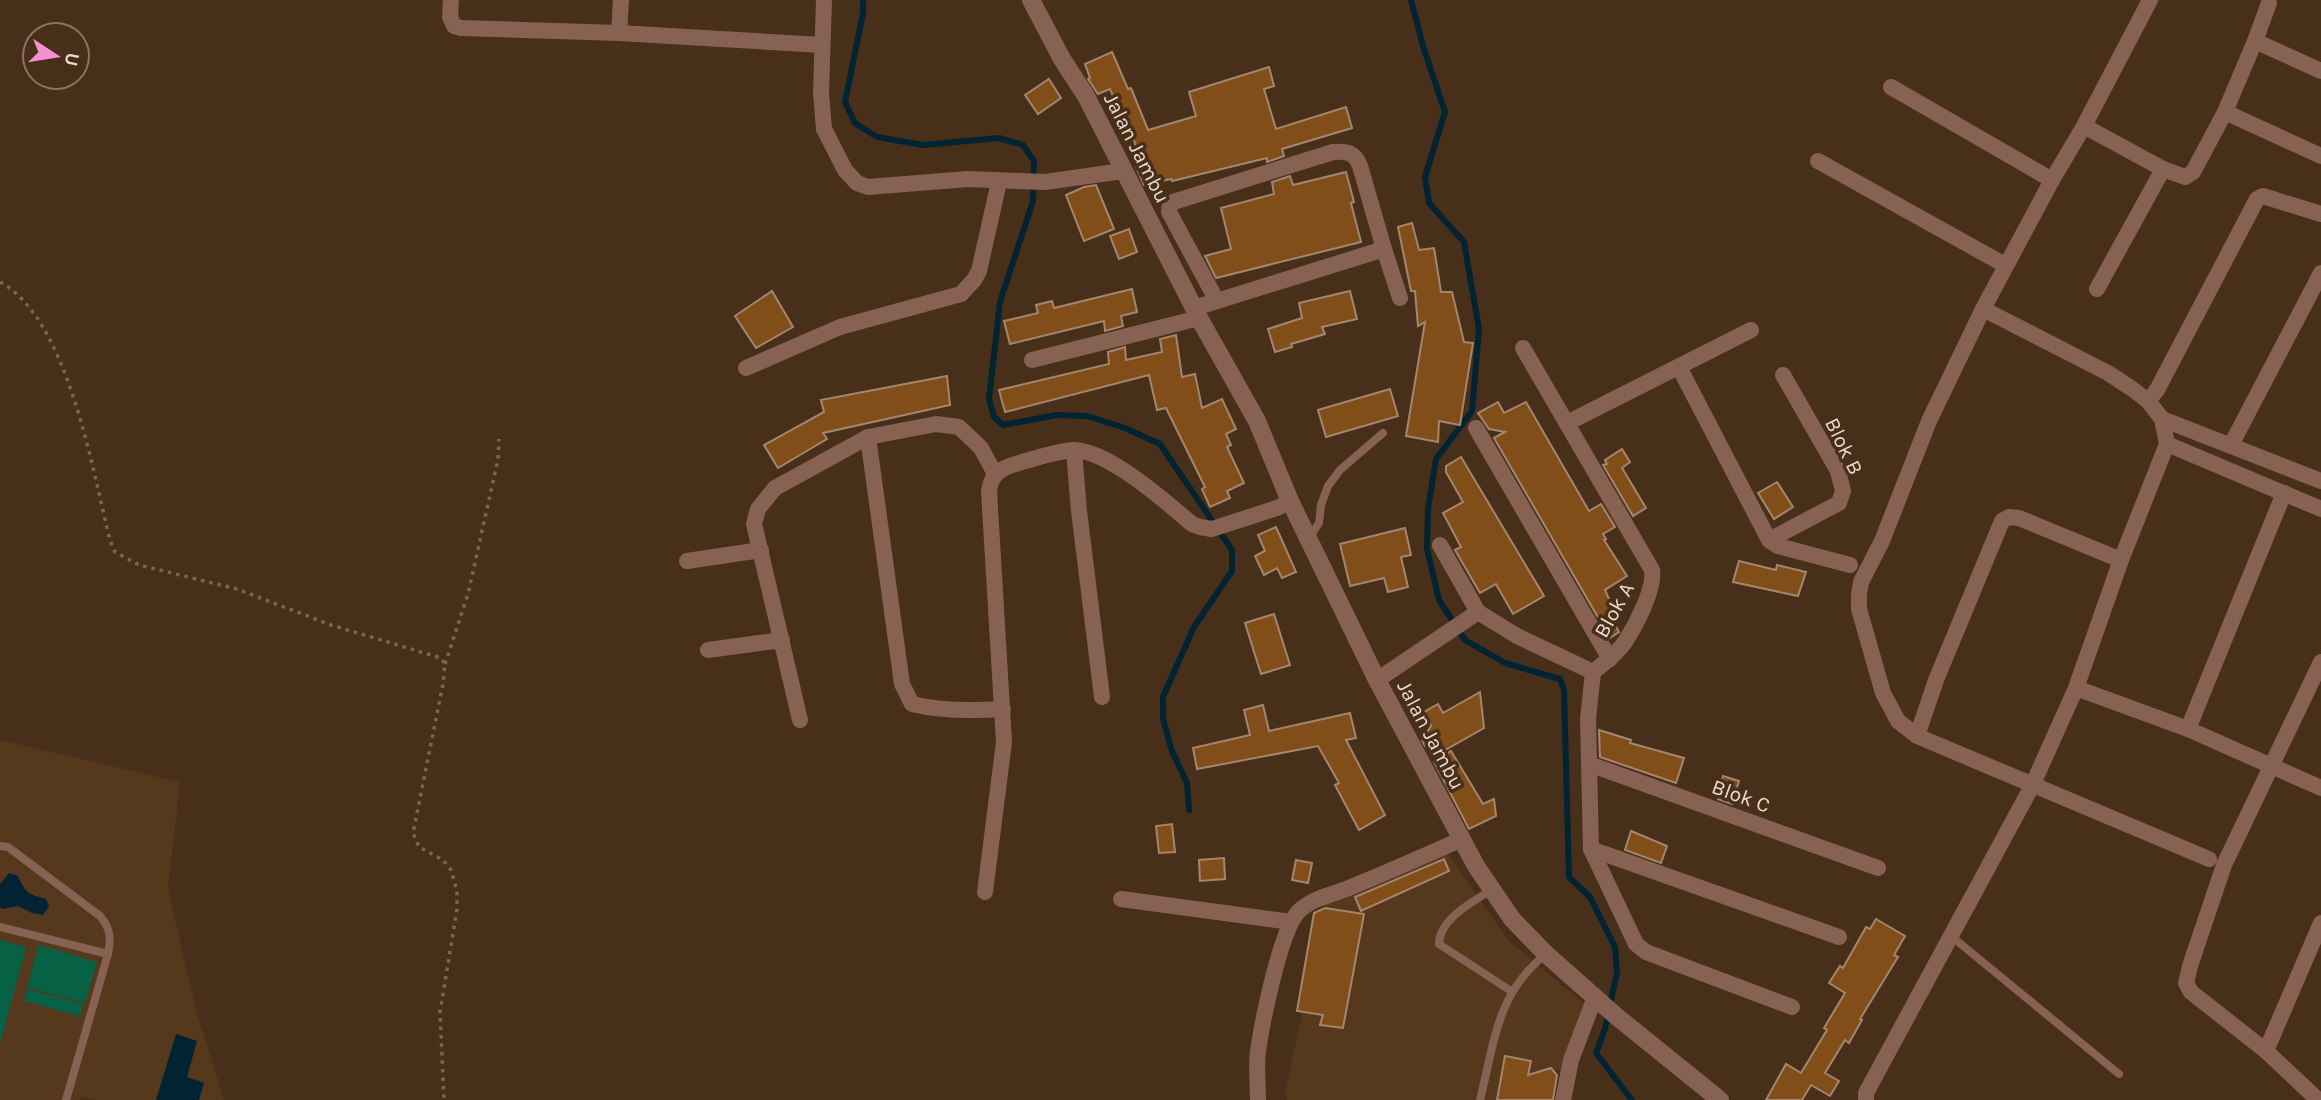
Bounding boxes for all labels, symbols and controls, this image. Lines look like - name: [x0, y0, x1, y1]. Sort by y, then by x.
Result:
- north arrow: [21, 21, 91, 91]
- text: U: [60, 51, 84, 68]
- street label: Jalan Jambu: [1099, 89, 1175, 207]
- street label: Blok B: [1820, 414, 1868, 478]
- street label: Blok A: [1589, 578, 1639, 642]
- street label: Jalan Jambu: [1392, 676, 1470, 794]
- street label: Blok C: [1709, 774, 1773, 818]

